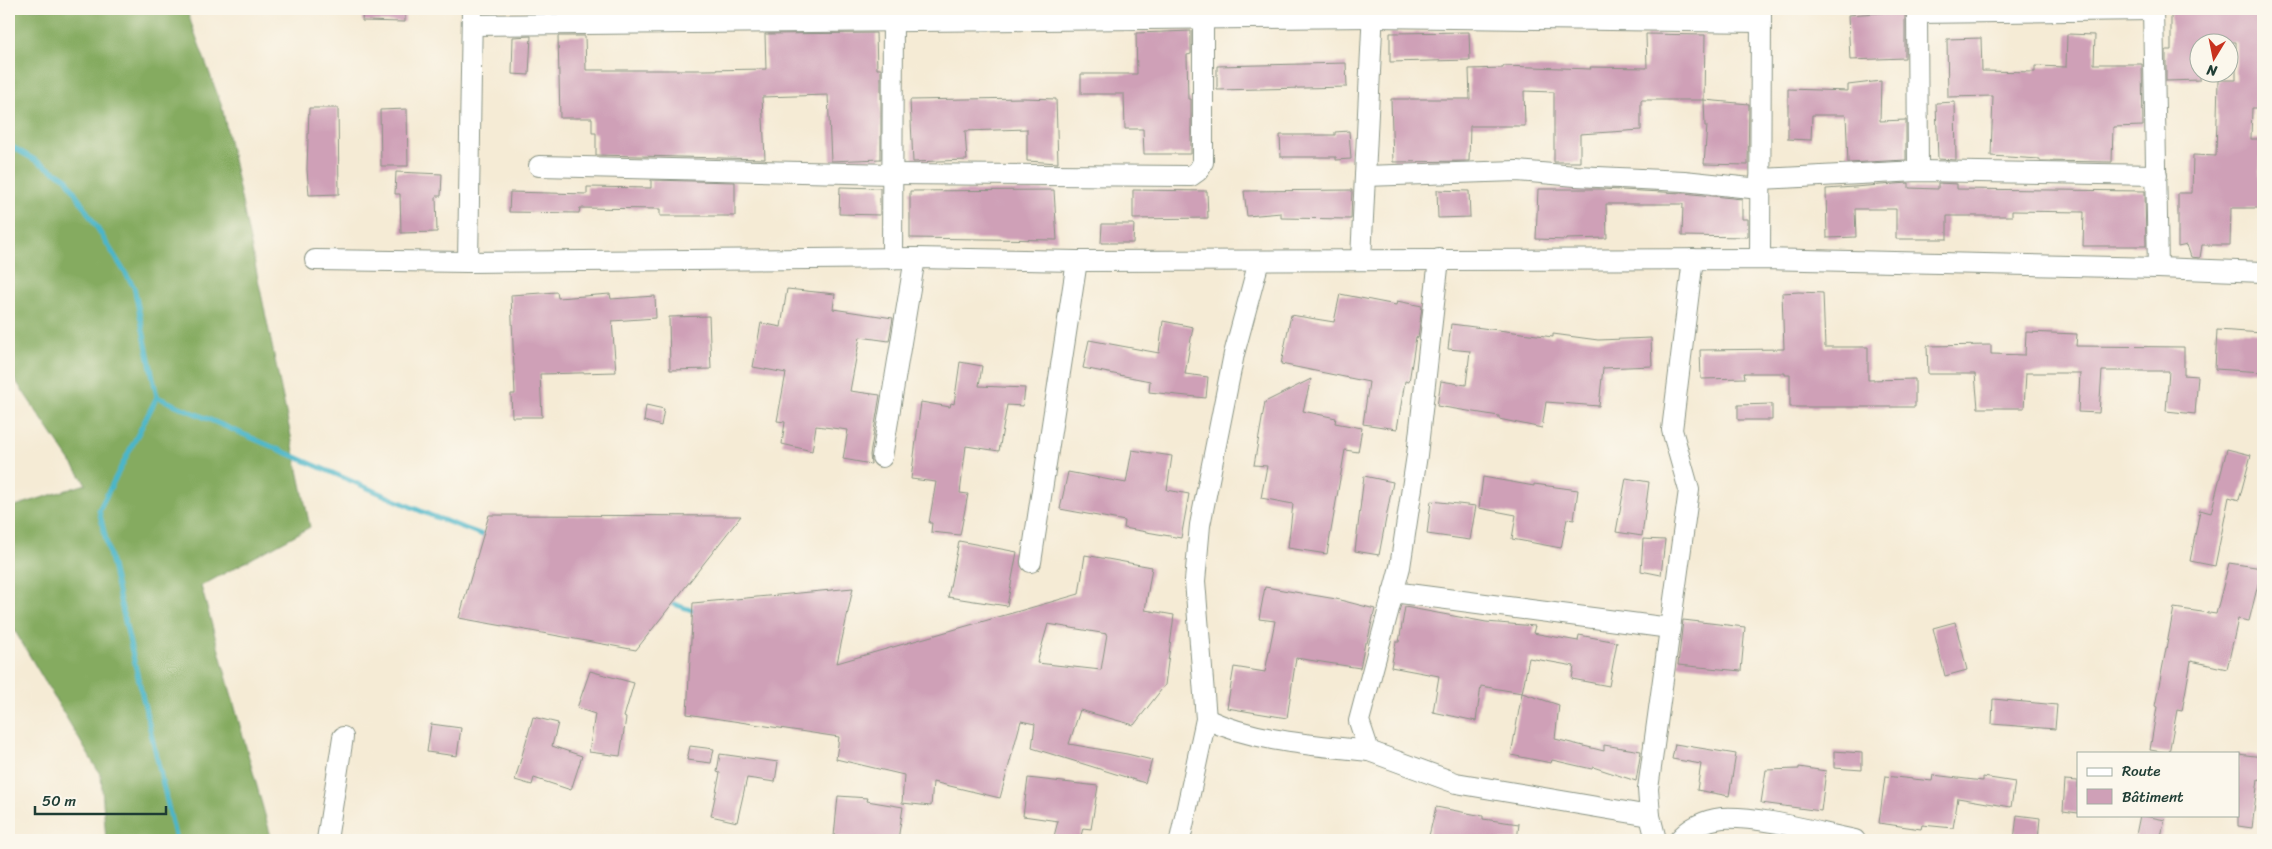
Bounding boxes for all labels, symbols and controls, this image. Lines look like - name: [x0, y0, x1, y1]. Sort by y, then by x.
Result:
- north arrow: [2190, 32, 2240, 82]
- text: N: [2205, 57, 2220, 84]
- legend: [2077, 752, 2240, 816]
- text: Route: [2122, 758, 2161, 784]
- scale bar: [35, 784, 166, 816]
- text: Bâtiment: [2122, 784, 2184, 810]
- text: 50 m: [42, 788, 77, 814]

